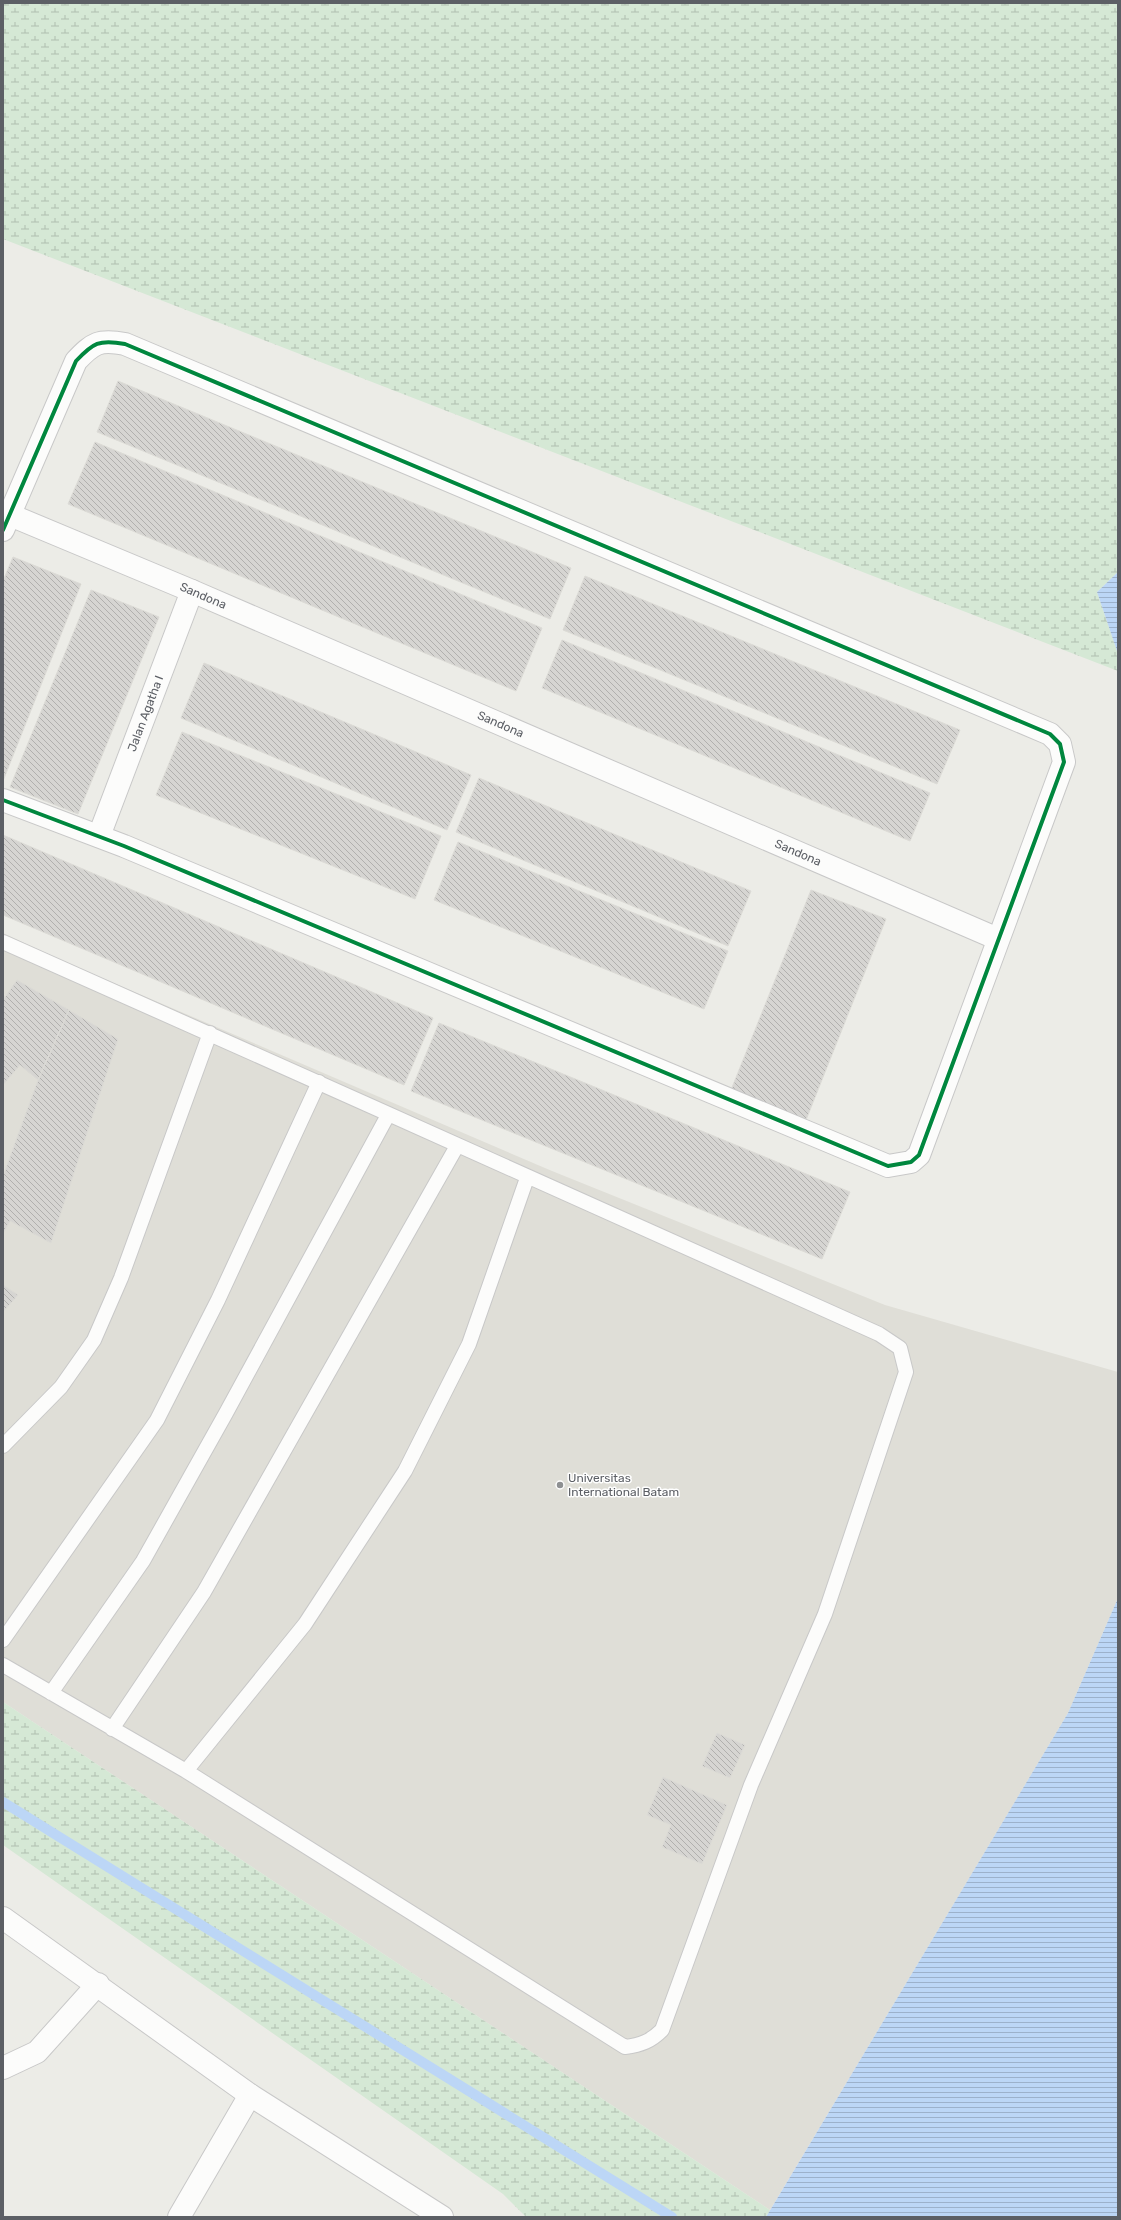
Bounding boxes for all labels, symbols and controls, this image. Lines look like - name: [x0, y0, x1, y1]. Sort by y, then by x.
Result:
- street label: Sandona: [178, 580, 229, 612]
- street label: Jalan Agatha I: [125, 674, 166, 754]
- street label: Sandona: [475, 708, 526, 740]
- street label: Sandona: [773, 836, 823, 869]
- place label: Universitas International Batam: [568, 1471, 679, 1499]
- marker: Universitas International Batam: [555, 1480, 565, 1490]

